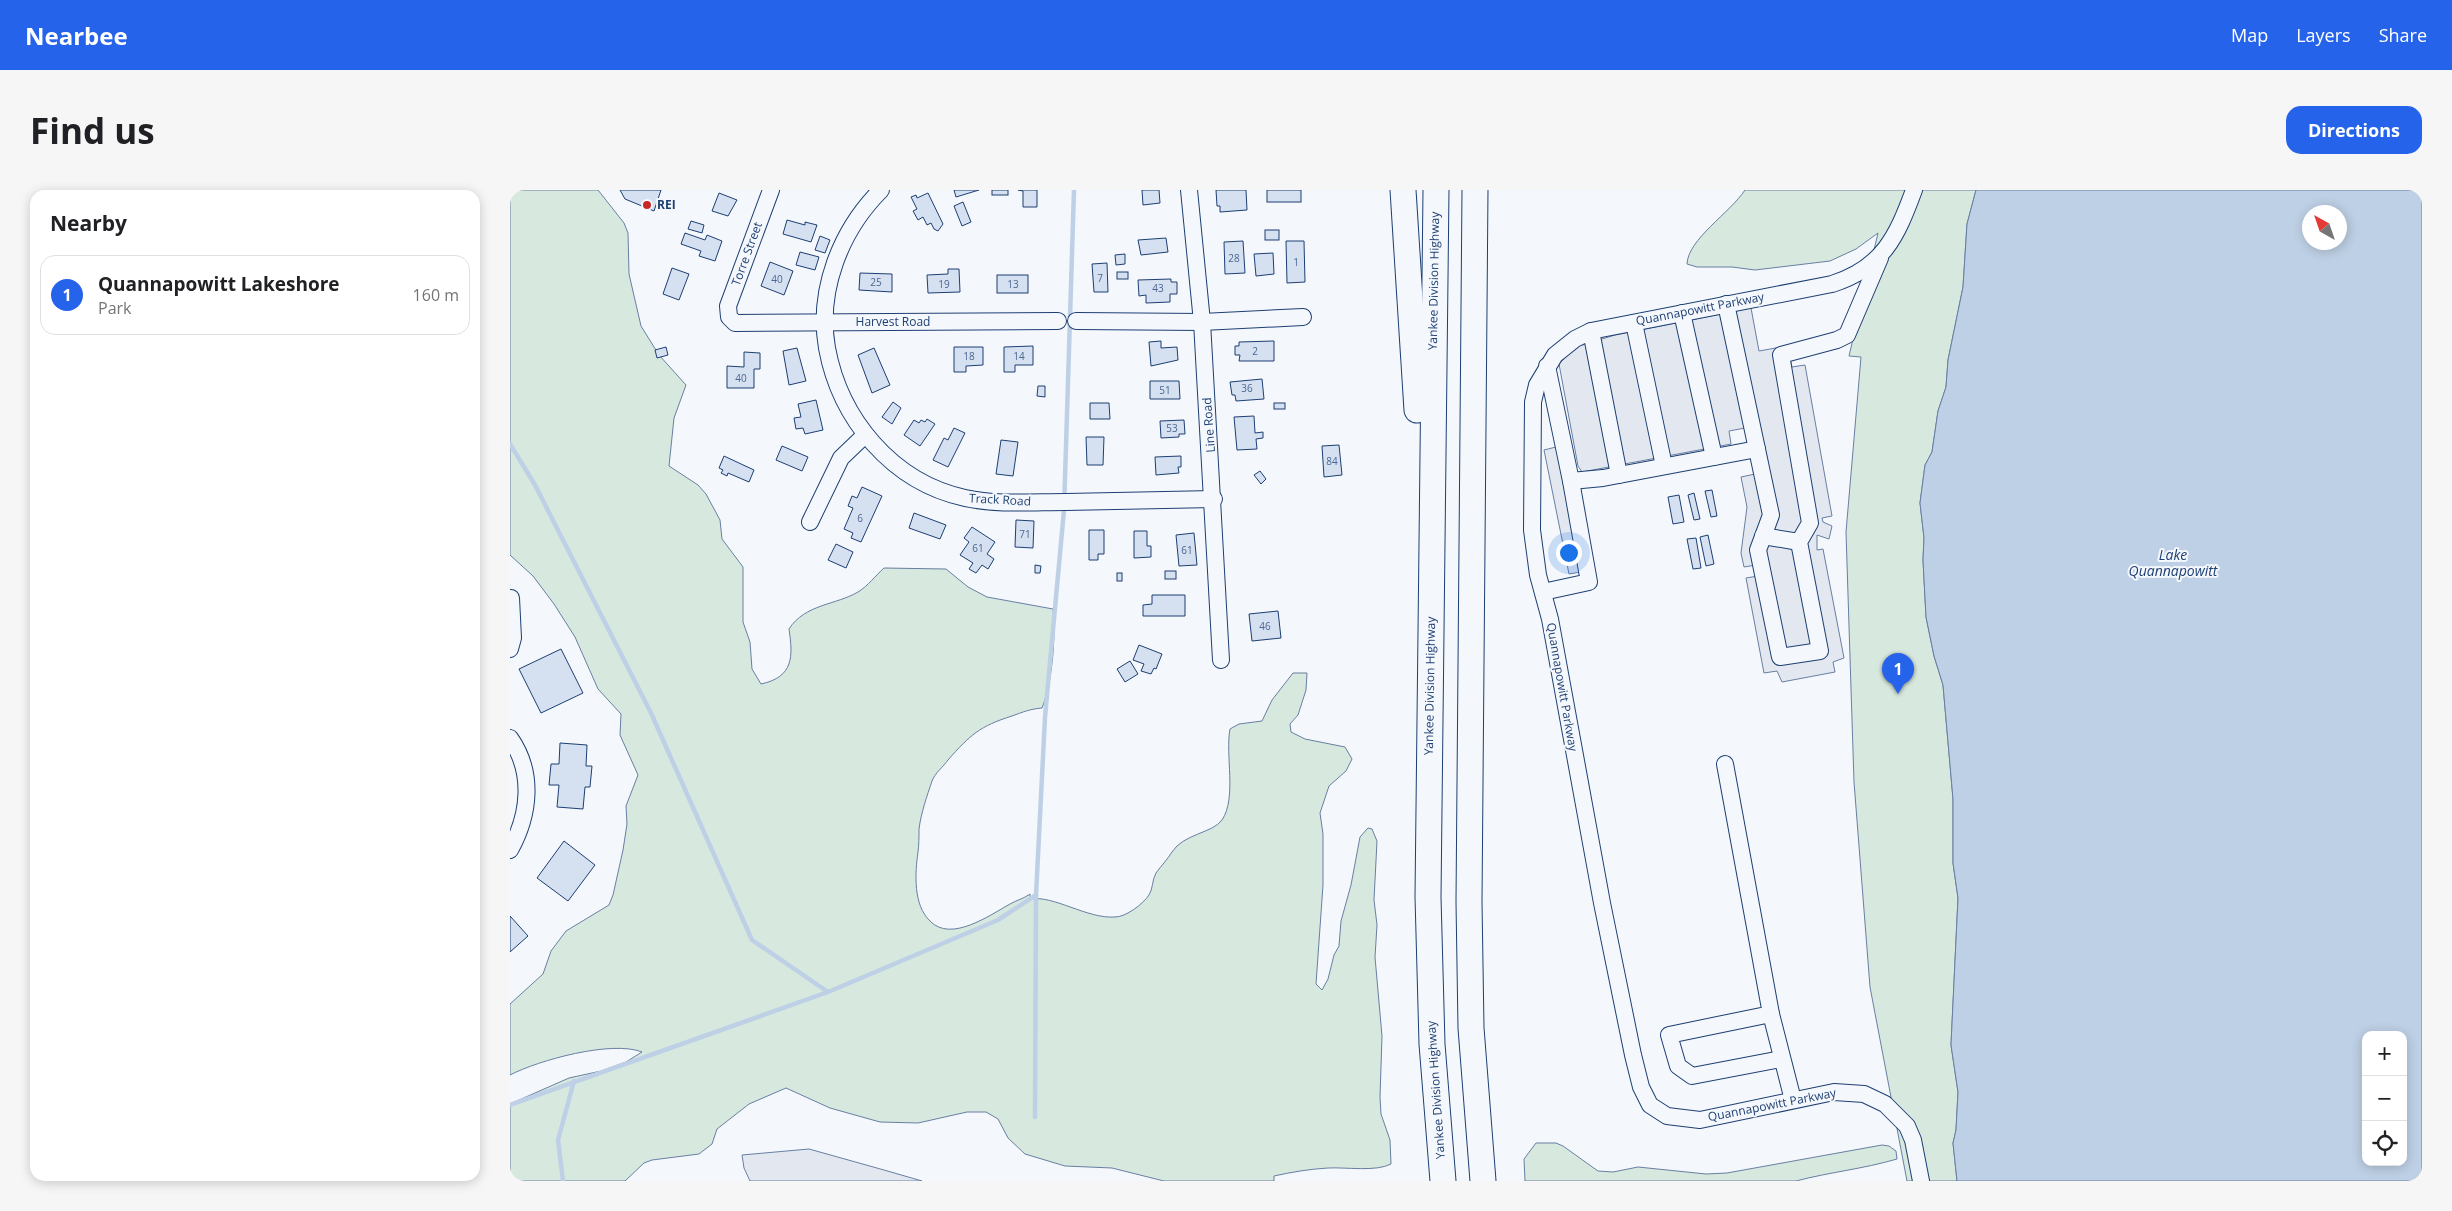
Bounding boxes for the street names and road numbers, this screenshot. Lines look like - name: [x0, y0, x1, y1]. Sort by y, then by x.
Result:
- street label: Yankee Division Highway: [1424, 211, 1443, 350]
- street label: Torre Street: [727, 219, 766, 288]
- street label: Quannapowitt Parkway: [1634, 288, 1766, 329]
- street label: Harvest Road: [856, 313, 930, 330]
- street label: Line Road: [1198, 397, 1219, 453]
- street label: Track Road: [969, 489, 1031, 510]
- street label: Yankee Division Highway: [1420, 616, 1439, 755]
- street label: Quannapowitt Parkway: [1543, 621, 1582, 754]
- street label: Yankee Division Highway: [1422, 1019, 1449, 1160]
- street label: Quannapowitt Parkway: [1706, 1084, 1838, 1125]

